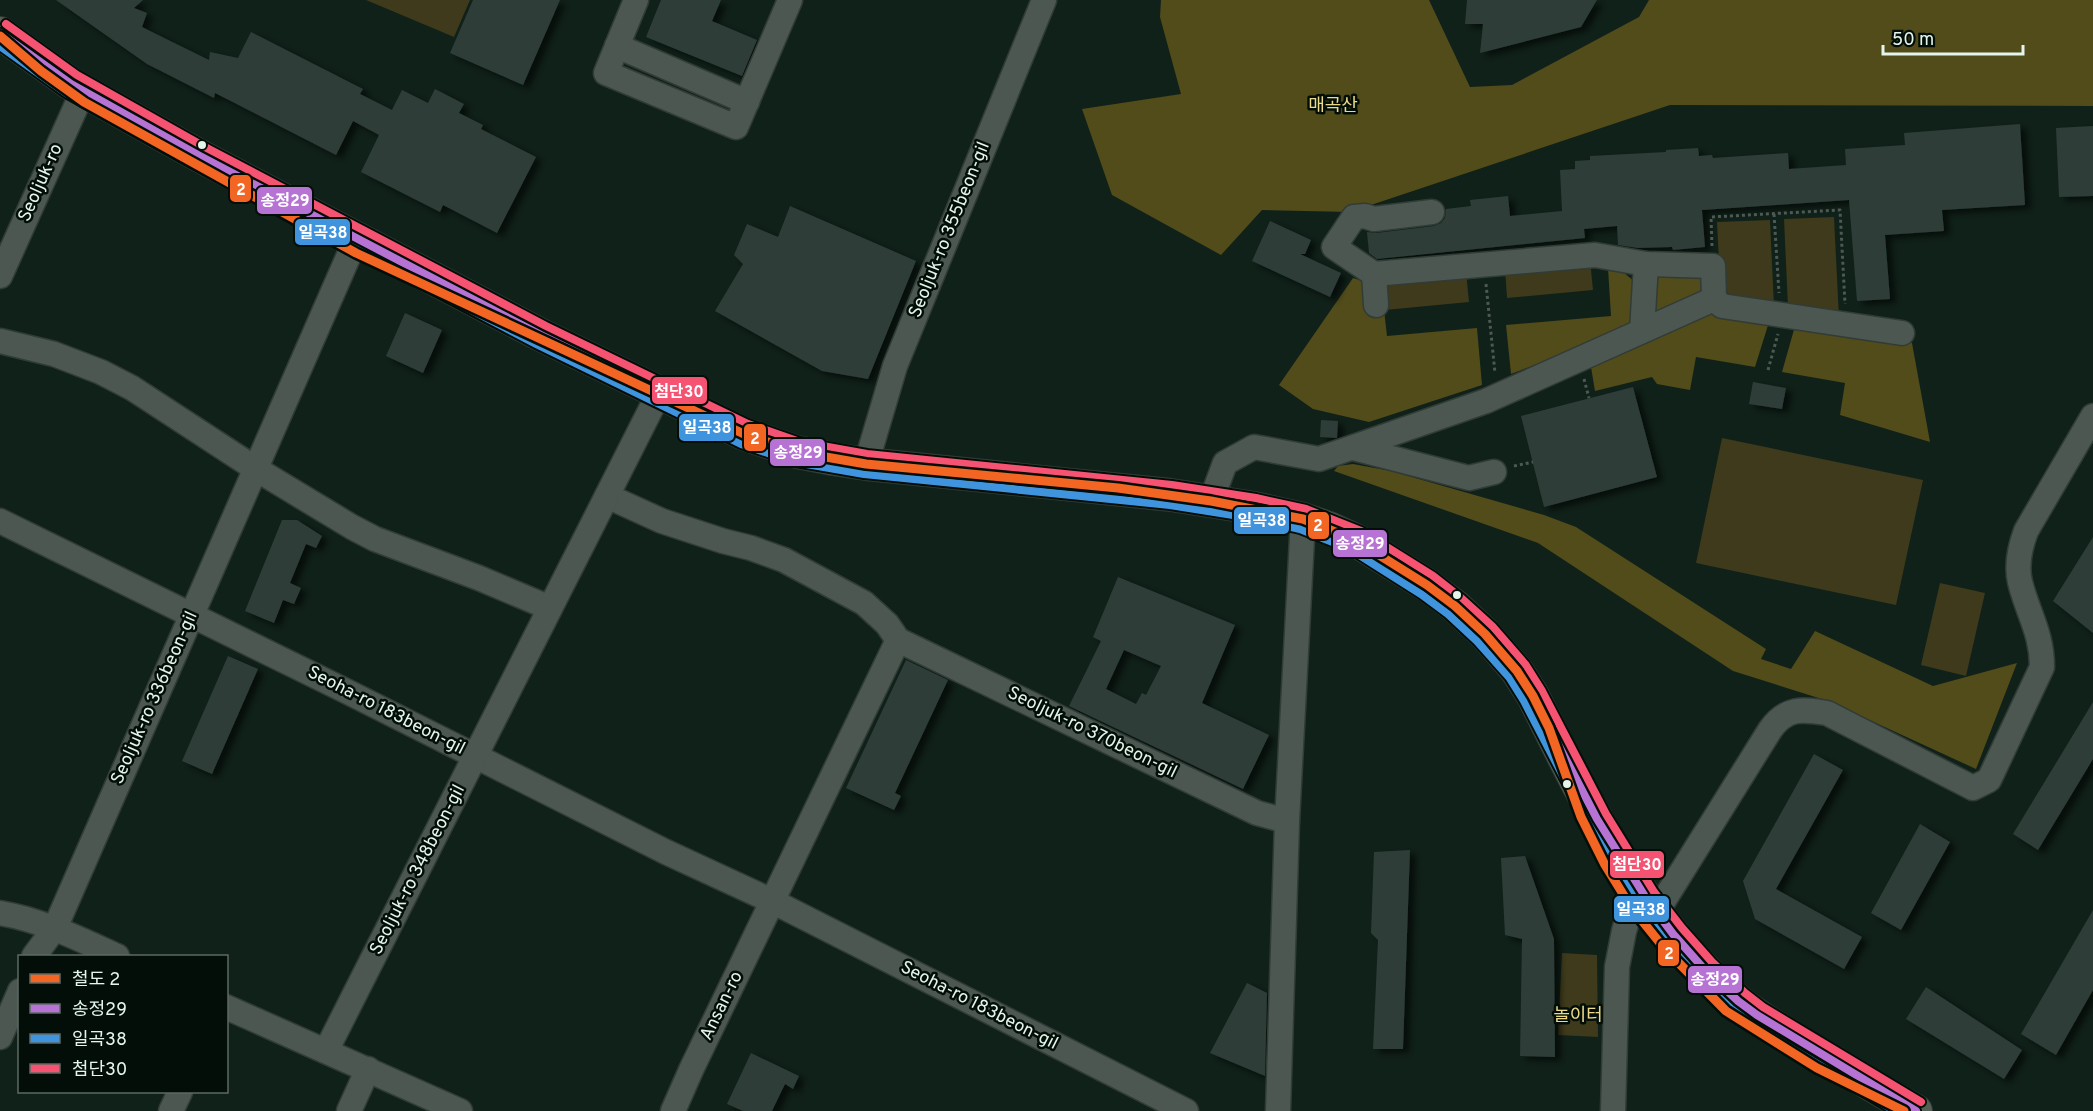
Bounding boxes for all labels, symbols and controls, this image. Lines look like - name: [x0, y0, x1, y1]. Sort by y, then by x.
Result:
- scale bar: [1883, 18, 2022, 56]
- text: 50 m: [1892, 29, 1934, 52]
- park label: 매곡산: [1308, 95, 1358, 118]
- unlabelled marker: [196, 139, 208, 151]
- street label: Seoljuk-ro 355beon-gil: [904, 139, 996, 321]
- street label: Seoljuk-ro: [14, 140, 68, 226]
- line badge: 2: [229, 174, 252, 203]
- text: 2: [236, 181, 246, 201]
- line badge: 송정29: [256, 186, 313, 215]
- text: 송정29: [260, 192, 310, 212]
- line badge: 일곡38: [294, 218, 351, 246]
- text: 일곡38: [298, 224, 348, 244]
- line badge: 첨단30: [651, 376, 708, 405]
- text: 첨단30: [654, 383, 704, 403]
- line badge: 일곡38: [678, 413, 735, 442]
- text: 일곡38: [682, 419, 732, 439]
- line badge: 2: [743, 423, 767, 452]
- text: 2: [750, 430, 760, 450]
- line badge: 송정29: [769, 438, 826, 467]
- text: 송정29: [773, 444, 823, 464]
- line badge: 일곡38: [1233, 506, 1290, 535]
- line badge: 2: [1307, 511, 1330, 540]
- text: 일곡38: [1237, 512, 1287, 532]
- text: 2: [1313, 517, 1323, 537]
- line badge: 송정29: [1332, 529, 1388, 558]
- text: 송정29: [1335, 535, 1385, 555]
- unlabelled marker: [1451, 589, 1463, 601]
- street label: Seoljuk-ro 336beon-gil: [106, 608, 204, 788]
- street label: Seoha-ro 183beon-gil: [303, 661, 469, 761]
- street label: Seoljuk-ro 370beon-gil: [1003, 682, 1181, 784]
- unlabelled marker: [1561, 778, 1573, 790]
- street label: Seoljuk-ro 348beon-gil: [365, 781, 471, 959]
- line badge: 첨단30: [1609, 850, 1665, 879]
- text: 첨단30: [1612, 856, 1662, 876]
- line badge: 일곡38: [1613, 895, 1670, 923]
- text: 일곡38: [1616, 901, 1666, 921]
- line badge: 2: [1657, 939, 1680, 967]
- text: 2: [1664, 945, 1674, 965]
- legend: [18, 955, 228, 1093]
- street label: Seoha-ro 183beon-gil: [896, 956, 1062, 1056]
- line badge: 송정29: [1687, 965, 1743, 994]
- street label: Ansan-ro: [695, 968, 749, 1044]
- text: 철도 2: [72, 969, 120, 992]
- text: 송정29: [1690, 971, 1740, 991]
- text: 송정29: [72, 999, 127, 1022]
- park label: 놀이터: [1553, 1005, 1603, 1028]
- text: 일곡38: [72, 1029, 127, 1052]
- text: 첨단30: [72, 1059, 127, 1082]

